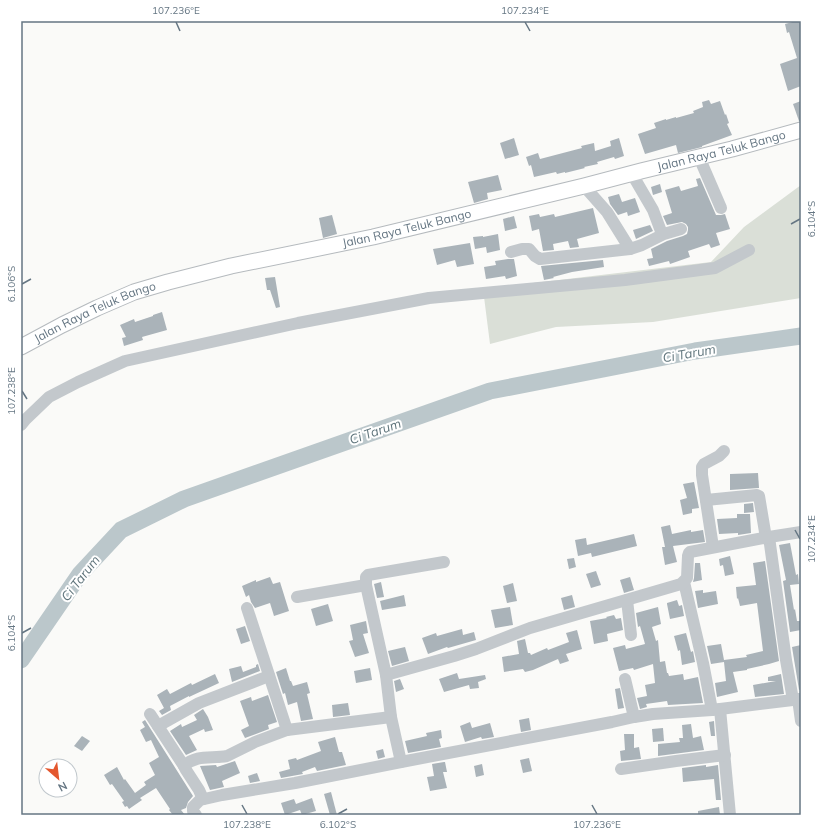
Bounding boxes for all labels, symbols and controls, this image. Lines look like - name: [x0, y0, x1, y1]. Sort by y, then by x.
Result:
- text: 107.236°E: [152, 4, 200, 17]
- text: 107.234°E: [501, 4, 549, 17]
- street label: Jalan Raya Teluk Bango: [656, 127, 787, 174]
- text: 6.104°S: [805, 201, 818, 237]
- street label: Jalan Raya Teluk Bango: [341, 205, 473, 250]
- text: 6.106°S: [5, 266, 18, 302]
- street label: Jalan Raya Teluk Bango: [31, 278, 157, 346]
- water label: Ci Tarum: [661, 340, 717, 366]
- text: 107.238°E: [5, 367, 18, 415]
- water label: Ci Tarum: [347, 415, 403, 447]
- text: 107.234°E: [805, 515, 818, 563]
- water label: Ci Tarum: [57, 552, 103, 604]
- text: 6.104°S: [5, 615, 18, 651]
- north arrow: [38, 758, 78, 798]
- text: N: [56, 779, 70, 795]
- text: 107.238°E: [223, 818, 271, 831]
- text: 6.102°S: [320, 818, 356, 831]
- text: 107.236°E: [573, 818, 621, 831]

